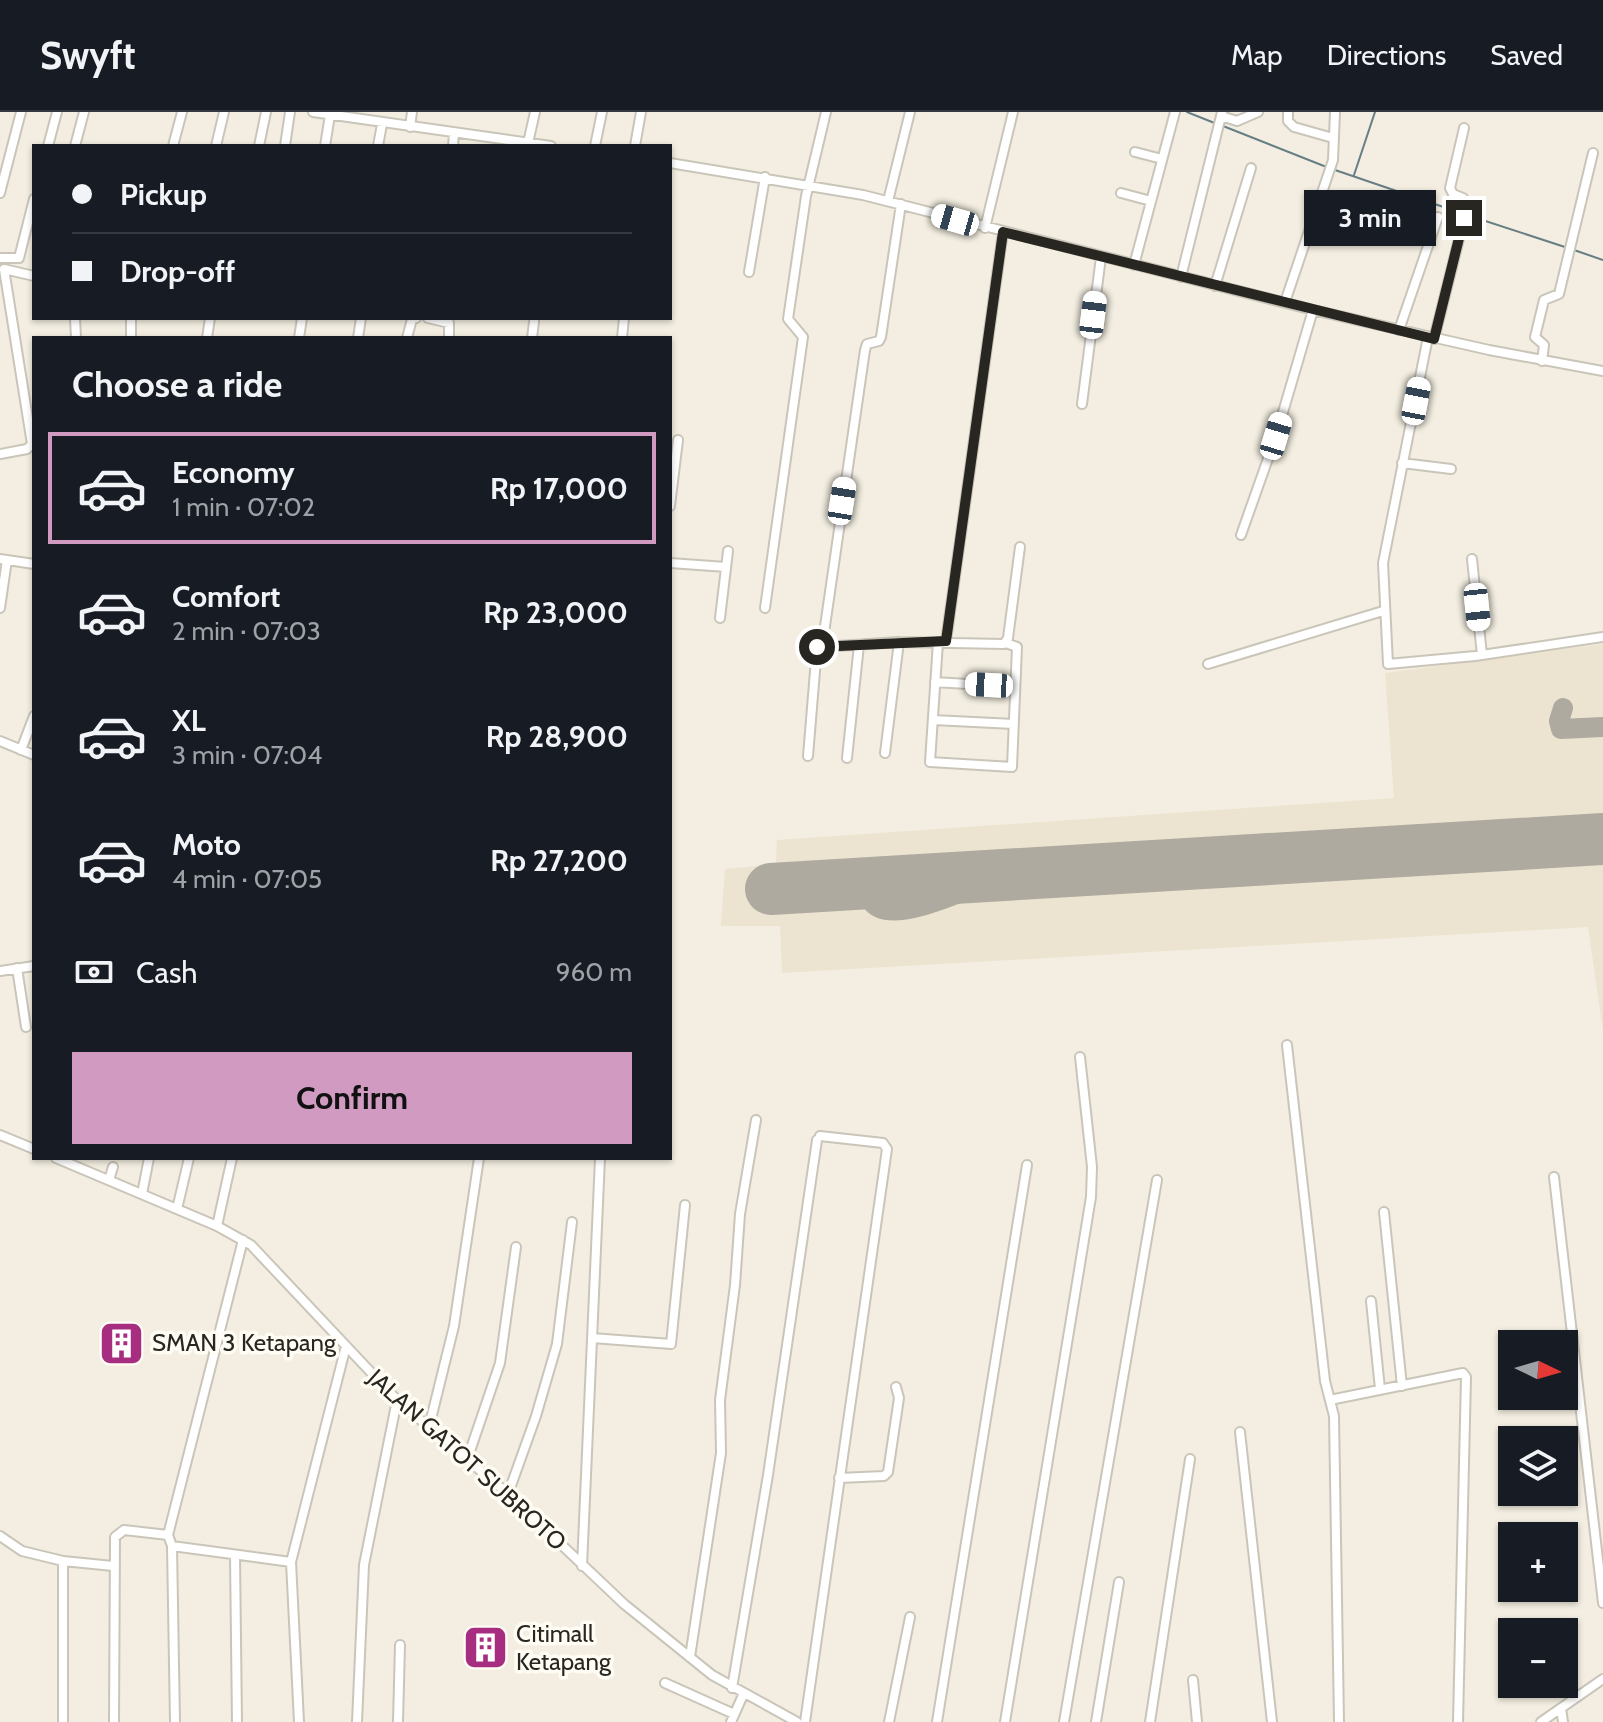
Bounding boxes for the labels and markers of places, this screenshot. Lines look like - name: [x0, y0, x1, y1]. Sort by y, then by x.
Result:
- building icon: SMAN 3 Ketapang: [97, 1319, 145, 1367]
- place label: SMAN 3 Ketapang: [152, 1328, 337, 1357]
- place label: Citimall Ketapang: [516, 1619, 612, 1676]
- building icon: Citimall Ketapang: [461, 1624, 509, 1672]

